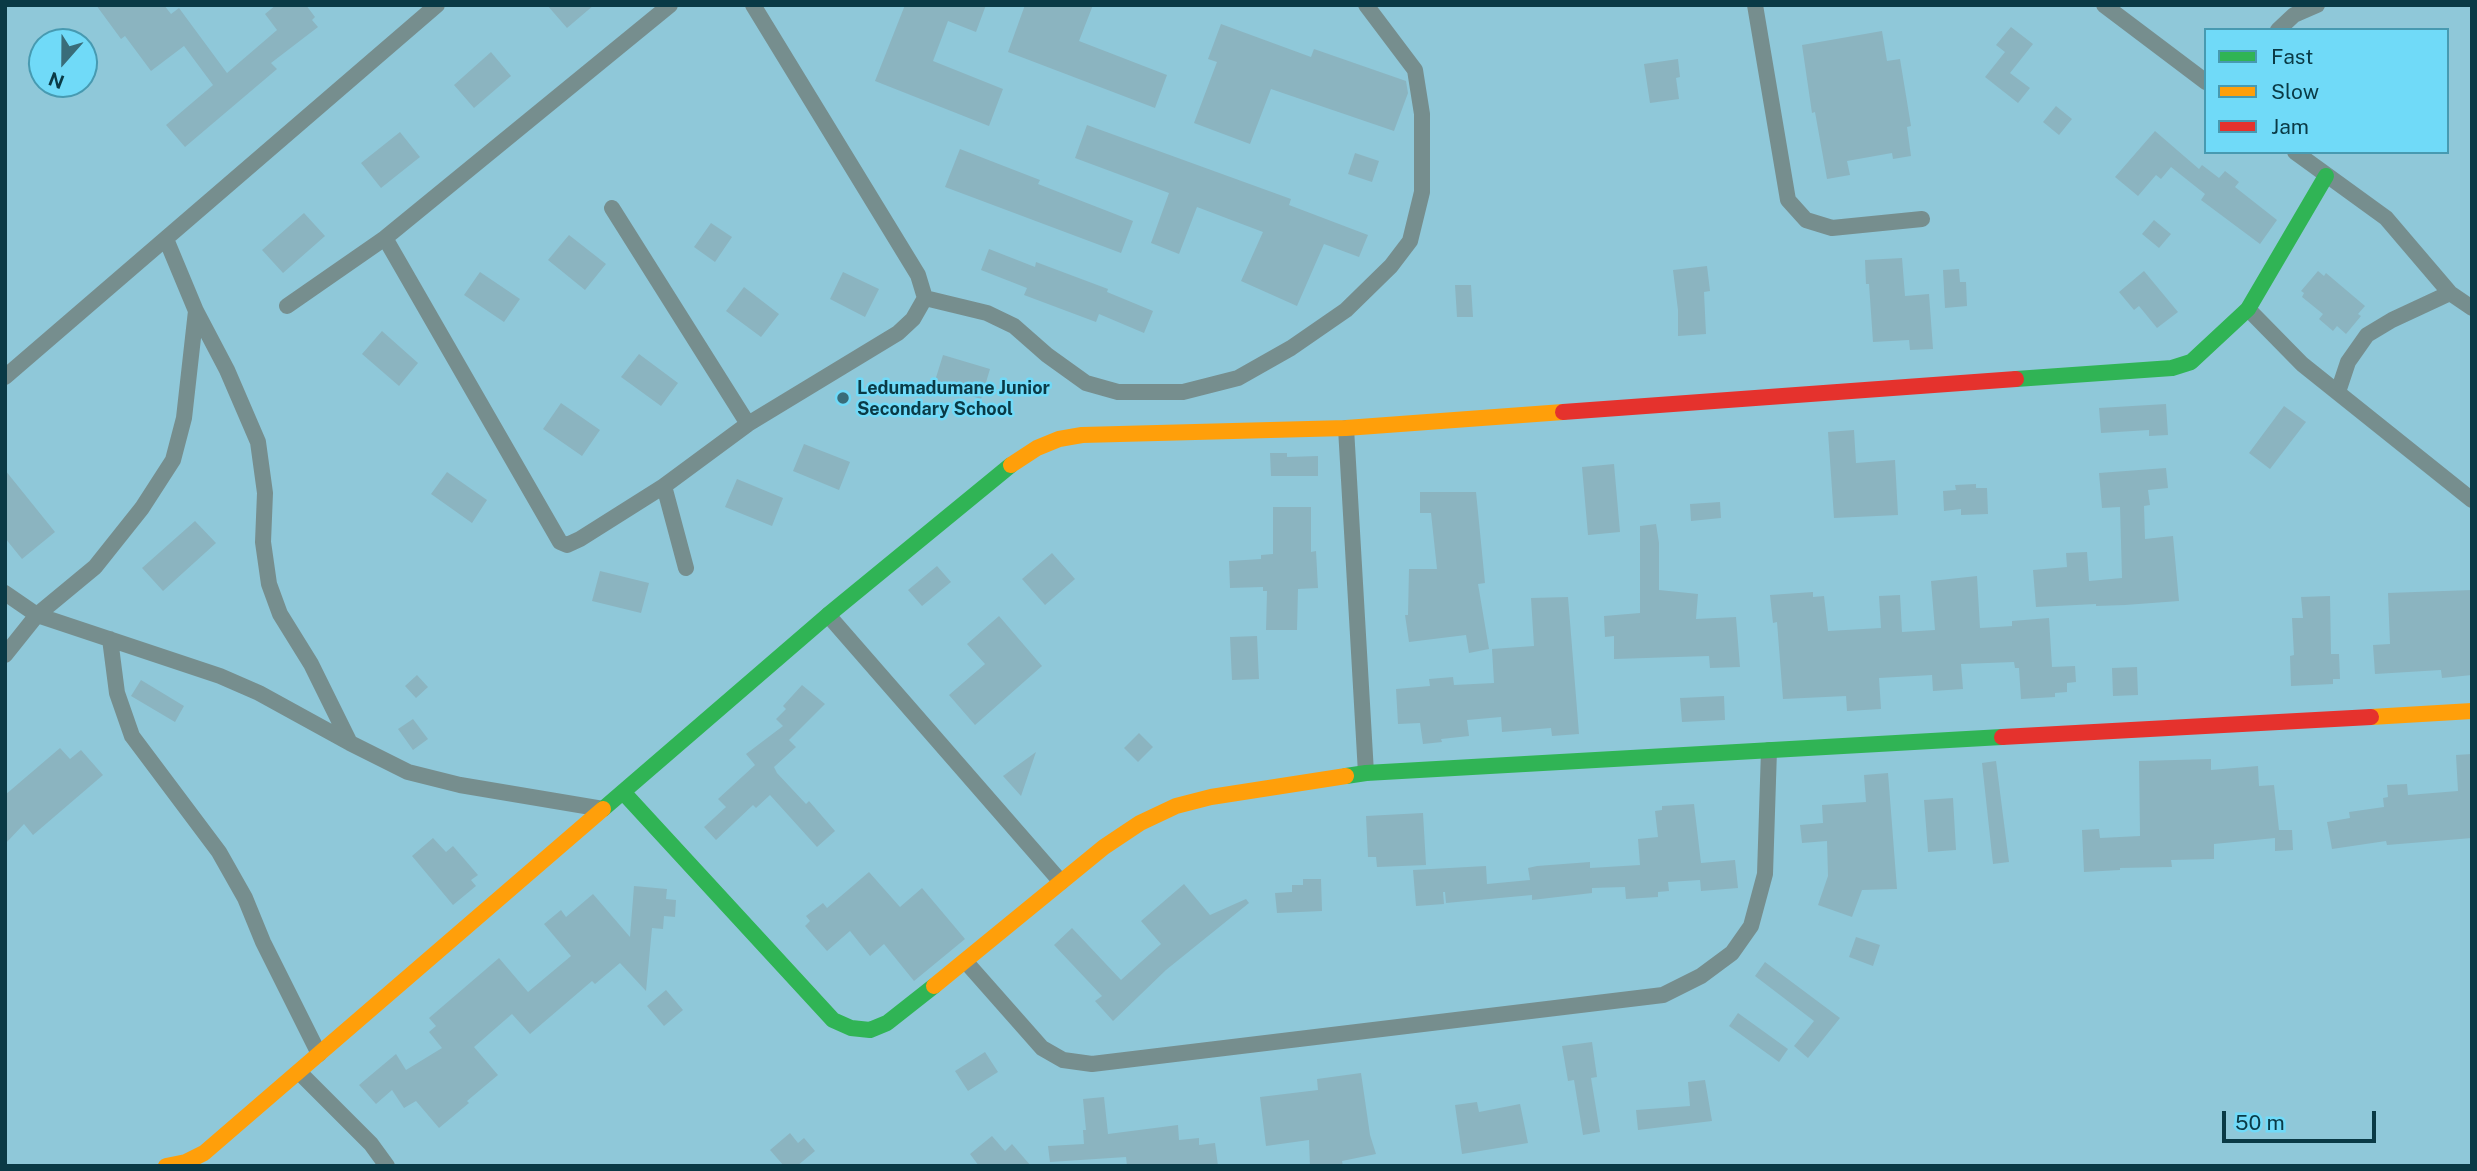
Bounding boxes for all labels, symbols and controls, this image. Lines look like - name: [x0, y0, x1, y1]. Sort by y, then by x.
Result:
- north arrow: [28, 28, 98, 98]
- legend: [2204, 28, 2449, 154]
- text: Fast: [2271, 44, 2313, 69]
- text: N: [45, 68, 67, 94]
- text: Slow: [2271, 79, 2319, 104]
- text: Jam: [2271, 114, 2309, 139]
- place label: Ledumadumane Junior Secondary School: [857, 377, 1050, 420]
- marker: Ledumadumane Junior Secondary School: [835, 390, 851, 406]
- scale bar: [2225, 1098, 2379, 1142]
- text: 50 m: [2235, 1110, 2285, 1135]

